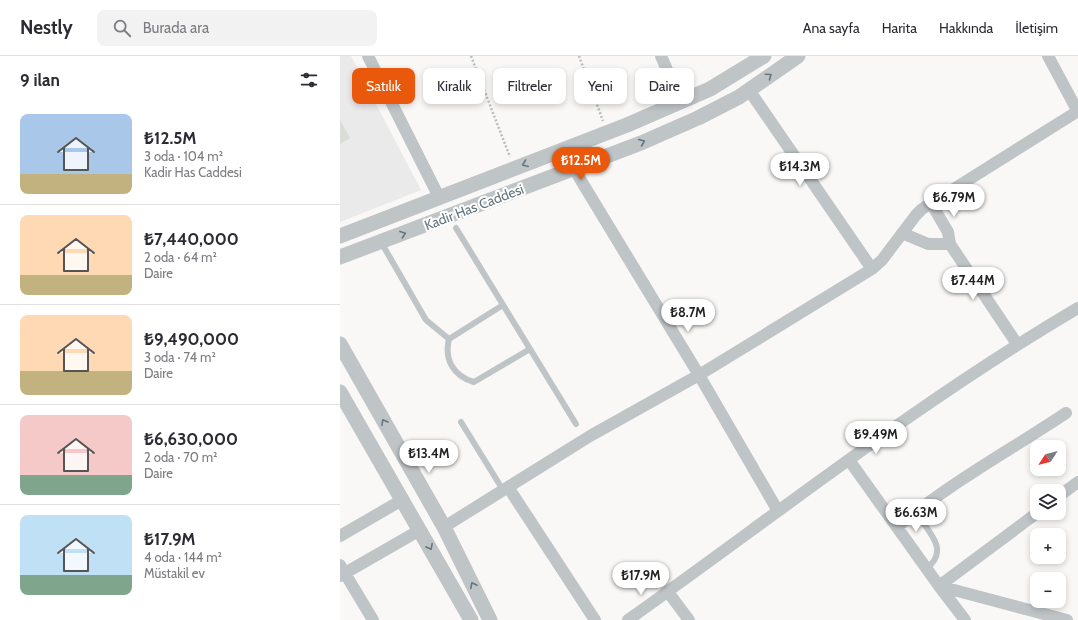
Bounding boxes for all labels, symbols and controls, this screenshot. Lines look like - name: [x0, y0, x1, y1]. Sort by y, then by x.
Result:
- search box: [97, 10, 377, 46]
- text: Nestly: [20, 16, 73, 39]
- icon: search: [111, 17, 133, 39]
- text: Burada ara: [143, 19, 209, 37]
- text: Ana sayfa: [803, 19, 860, 37]
- text: Harita: [882, 19, 917, 37]
- text: Hakkında: [939, 19, 993, 37]
- text: İletişim: [1015, 19, 1058, 37]
- chip: Satılık: [352, 68, 415, 104]
- chip: Kiralık: [423, 68, 485, 104]
- chip: Filtreler: [493, 68, 566, 104]
- chip: Yeni: [574, 68, 627, 104]
- chip: Daire: [635, 68, 694, 104]
- icon: filters: [298, 69, 320, 91]
- text: 9 ilan: [20, 70, 60, 90]
- one-way arrow: [765, 73, 772, 81]
- text: ₺12.5M: [144, 128, 196, 148]
- icon: home: [52, 130, 100, 178]
- one-way arrow: [638, 139, 645, 147]
- pin: ₺12.5M: [548, 147, 614, 181]
- text: 3 oda · 104 m²: [144, 148, 223, 164]
- text: ₺12.5M: [561, 152, 601, 168]
- pin: ₺14.3M: [767, 153, 833, 187]
- text: ₺14.3M: [779, 158, 821, 174]
- one-way arrow: [521, 160, 528, 168]
- text: Kadir Has Caddesi: [144, 164, 242, 180]
- street label: Kadir Has Caddesi: [422, 180, 526, 234]
- pin: ₺6.79M: [921, 184, 987, 218]
- text: ₺6.79M: [933, 189, 975, 205]
- text: ₺7,440,000: [144, 229, 239, 249]
- one-way arrow: [399, 230, 406, 239]
- icon: home: [52, 231, 100, 279]
- text: 2 oda · 64 m²: [144, 249, 217, 265]
- text: Daire: [144, 265, 173, 281]
- pin: ₺7.44M: [940, 267, 1006, 301]
- text: ₺7.44M: [951, 272, 995, 288]
- pin: ₺8.7M: [660, 299, 716, 333]
- text: ₺8.7M: [670, 304, 706, 320]
- text: ₺9,490,000: [144, 329, 239, 349]
- icon: home: [52, 331, 100, 379]
- text: 3 oda · 74 m²: [144, 349, 216, 365]
- text: Daire: [144, 365, 173, 381]
- one-way arrow: [381, 419, 389, 426]
- pin: ₺9.49M: [843, 421, 909, 455]
- text: ₺9.49M: [854, 426, 898, 442]
- text: ₺6,630,000: [144, 429, 238, 449]
- icon: home: [52, 431, 100, 479]
- pin: ₺13.4M: [396, 440, 462, 474]
- north arrow: [1030, 440, 1066, 476]
- map controls: [1030, 440, 1066, 608]
- text: ₺13.4M: [408, 445, 450, 461]
- text: 2 oda · 70 m²: [144, 449, 217, 465]
- text: Daire: [144, 465, 173, 481]
- button: layers: [1030, 484, 1066, 520]
- pin: ₺6.63M: [883, 499, 949, 533]
- text: ₺6.63M: [894, 504, 938, 520]
- button: +: [1030, 528, 1066, 564]
- text: ₺17.9M: [144, 529, 196, 549]
- icon: home: [52, 531, 100, 579]
- one-way arrow: [425, 543, 433, 550]
- text: 4 oda · 144 m²: [144, 549, 222, 565]
- pin: ₺17.9M: [608, 562, 674, 596]
- text: Müstakil ev: [144, 565, 205, 581]
- text: ₺17.9M: [621, 567, 661, 583]
- button: −: [1030, 572, 1066, 608]
- one-way arrow: [470, 582, 478, 589]

